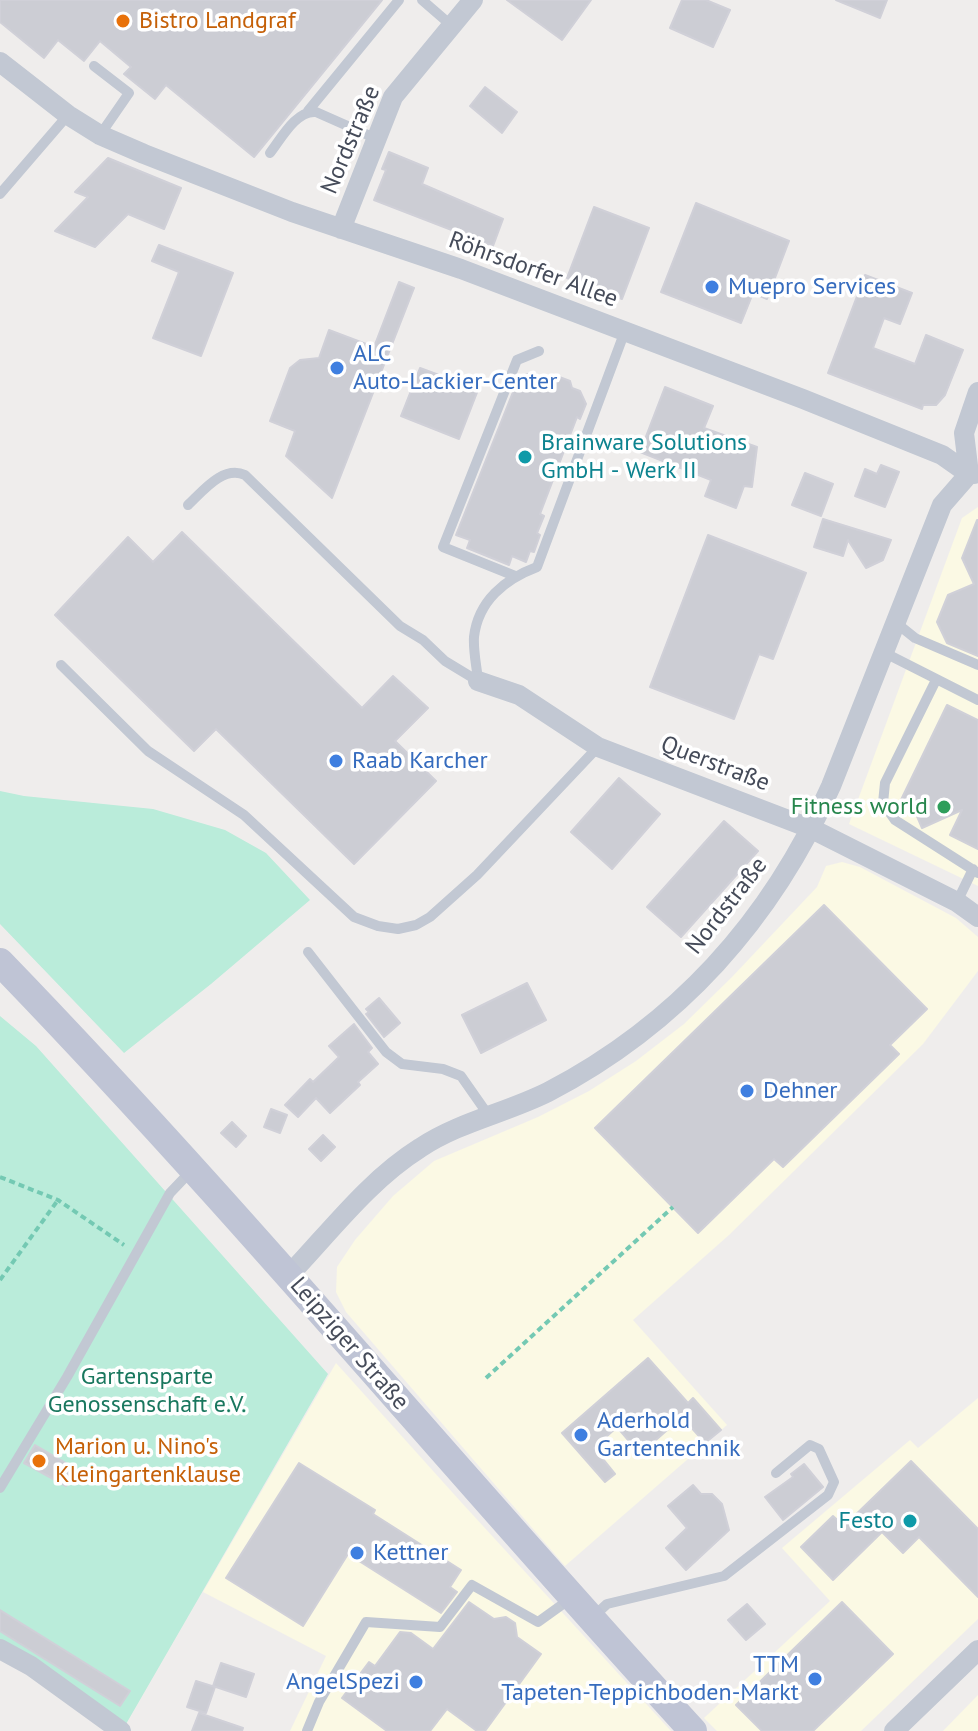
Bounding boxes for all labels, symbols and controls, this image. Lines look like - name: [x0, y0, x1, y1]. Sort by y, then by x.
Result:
- place label: Bistro Landgraf: [139, 7, 296, 35]
- marker: Bistro Landgraf: [114, 12, 132, 30]
- street label: Nordstraße: [315, 82, 387, 198]
- street label: Röhrsdorfer Allee: [445, 226, 621, 314]
- place label: Muepro Services: [728, 273, 896, 301]
- marker: Muepro Services: [703, 278, 721, 296]
- place label: ALC Auto-Lackier-Center: [353, 340, 557, 396]
- marker: ALC Auto-Lackier-Center: [328, 359, 346, 377]
- place label: Brainware Solutions GmbH - Werk II: [541, 429, 747, 485]
- marker: Brainware Solutions GmbH - Werk II: [516, 448, 534, 466]
- street label: Querstraße: [656, 730, 774, 798]
- place label: Raab Karcher: [352, 747, 488, 775]
- marker: Raab Karcher: [327, 752, 345, 770]
- place label: Fitness world: [791, 793, 928, 821]
- marker: Fitness world: [935, 798, 953, 816]
- street label: Nordstraße: [680, 852, 774, 960]
- place label: Dehner: [763, 1077, 837, 1105]
- marker: Dehner: [738, 1082, 756, 1100]
- street label: Leipziger Straße: [284, 1272, 414, 1416]
- park label: Gartensparte Genossenschaft e.V.: [48, 1363, 246, 1419]
- place label: Aderhold Gartentechnik: [597, 1407, 740, 1463]
- marker: Aderhold Gartentechnik: [572, 1426, 590, 1444]
- place label: Marion u. Nino's Kleingartenklause: [55, 1433, 241, 1489]
- marker: Marion u. Nino's Kleingartenklause: [30, 1452, 48, 1470]
- place label: Festo: [839, 1507, 894, 1535]
- marker: Festo: [901, 1512, 919, 1530]
- place label: Kettner: [373, 1539, 448, 1567]
- marker: Kettner: [348, 1544, 366, 1562]
- place label: TTM Tapeten-Teppichboden-Markt: [501, 1651, 799, 1707]
- place label: AngelSpezi: [286, 1668, 400, 1696]
- marker: TTM Tapeten-Teppichboden-Markt: [806, 1670, 824, 1688]
- marker: AngelSpezi: [407, 1673, 425, 1691]

